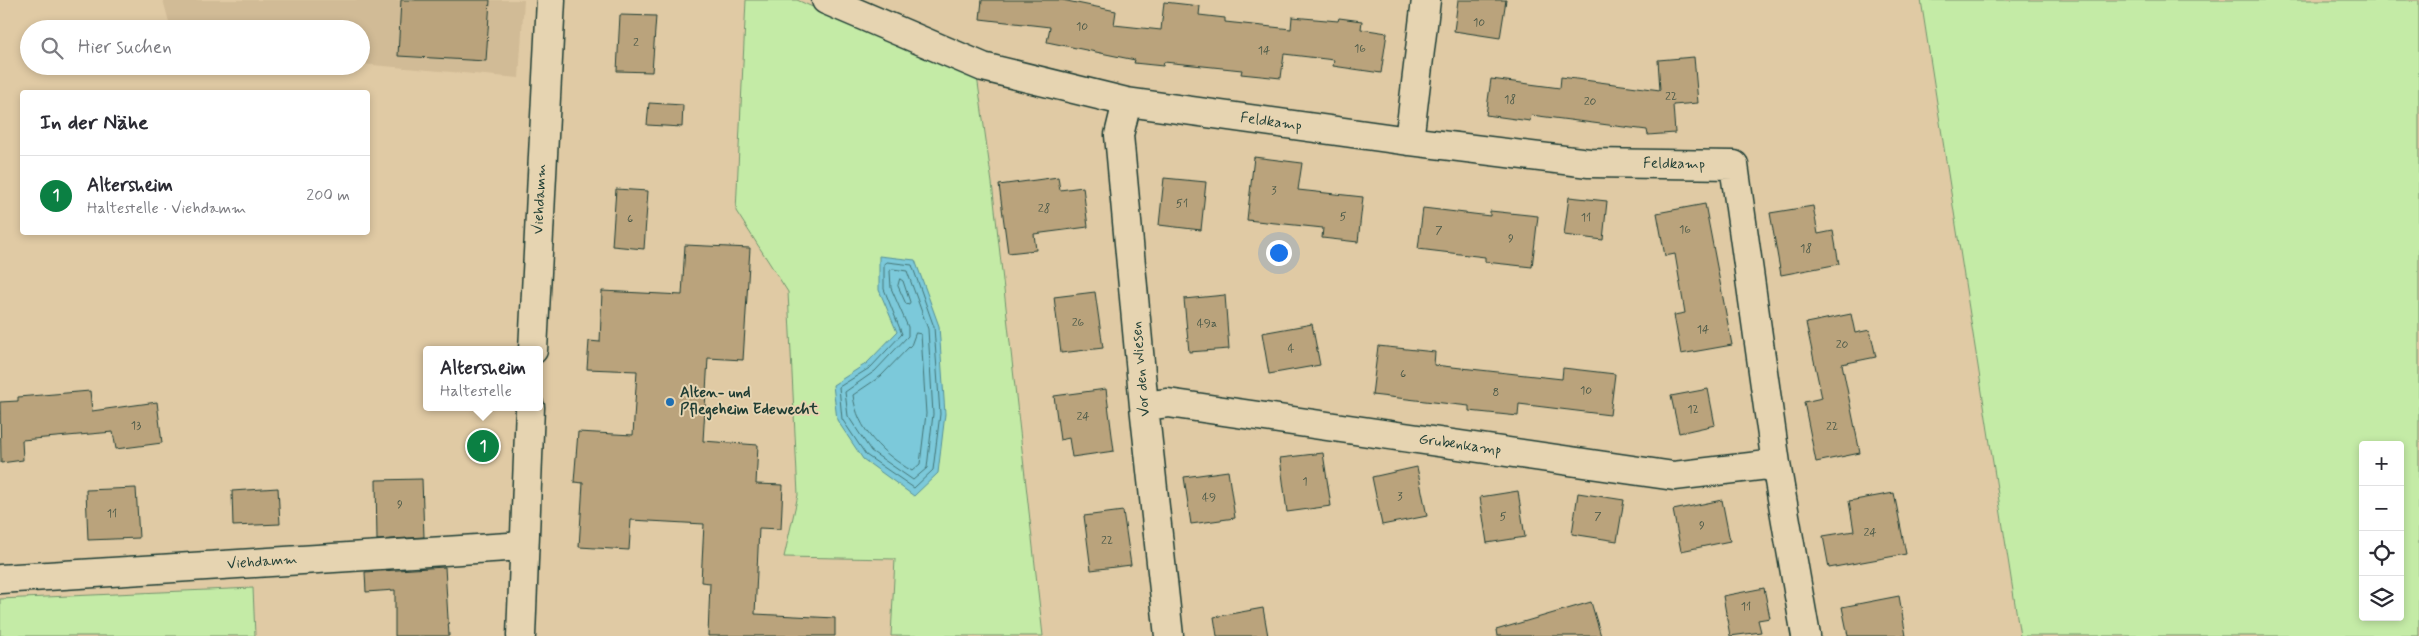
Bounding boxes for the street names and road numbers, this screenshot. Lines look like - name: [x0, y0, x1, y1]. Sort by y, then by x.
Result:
- street label: Feldkamp: [1239, 108, 1303, 136]
- street label: Feldkamp: [1643, 153, 1705, 175]
- street label: Viehdamm: [528, 163, 552, 235]
- street label: Vor den Wiesen: [1127, 320, 1155, 418]
- street label: Grubenkamp: [1417, 429, 1503, 461]
- street label: Viehdamm: [226, 550, 298, 574]

